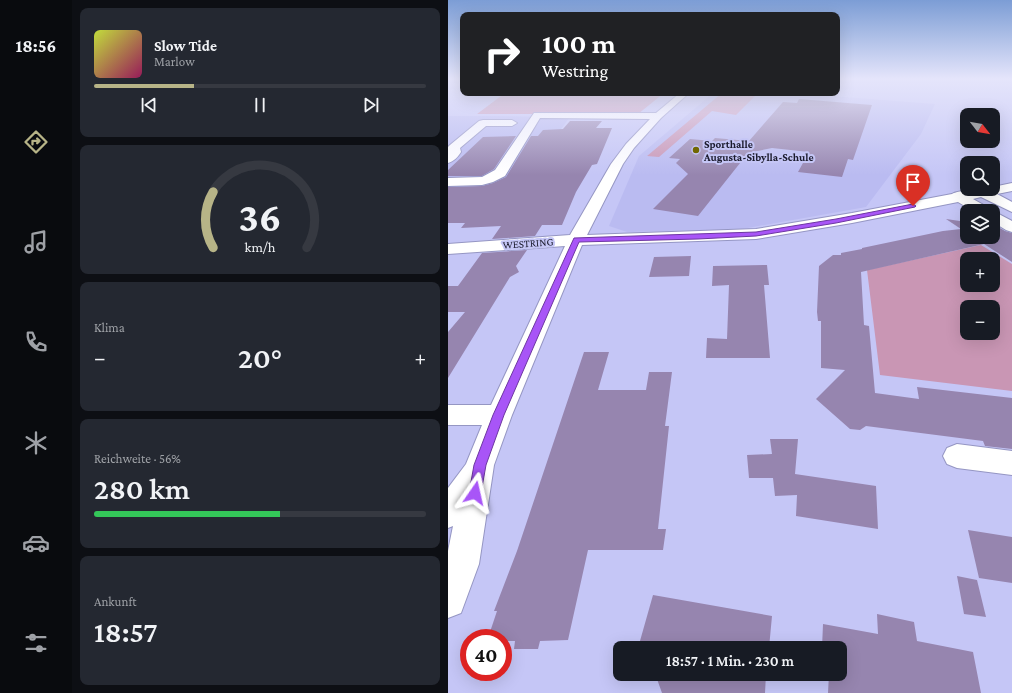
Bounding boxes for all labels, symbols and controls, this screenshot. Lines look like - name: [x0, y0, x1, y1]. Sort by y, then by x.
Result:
- icon: right: [476, 28, 528, 80]
- text: 100 m: [542, 28, 616, 59]
- text: 18:56: [16, 36, 56, 56]
- text: Slow Tide: [154, 38, 217, 54]
- text: Marlow: [154, 54, 195, 69]
- text: Westring: [542, 61, 608, 81]
- icon: previous: [138, 94, 160, 116]
- icon: pause: [249, 94, 271, 116]
- icon: next: [360, 94, 382, 116]
- north arrow: [960, 108, 1000, 148]
- map controls: [960, 108, 1000, 340]
- icon: directions: [22, 128, 50, 156]
- place label: Sporthalle Augusta-Sibylla-Schule: [703, 138, 814, 163]
- marker: Sporthalle Augusta-Sibylla-Schule: [691, 145, 701, 155]
- button: search: [960, 156, 1000, 196]
- pin: [896, 165, 930, 206]
- icon: arrive: [902, 171, 924, 193]
- text: 36: [238, 193, 282, 239]
- button: layers: [960, 204, 1000, 244]
- icon: music: [22, 228, 50, 256]
- street label: WESTRING: [502, 235, 554, 251]
- text: km/h: [245, 238, 276, 254]
- button: +: [960, 252, 1000, 292]
- button: −: [960, 300, 1000, 340]
- text: Klima: [94, 320, 125, 335]
- icon: phone: [22, 328, 50, 356]
- text: 20°: [238, 341, 282, 374]
- text: −: [94, 345, 106, 370]
- text: +: [414, 345, 426, 370]
- icon: climate: [22, 429, 50, 457]
- text: Reichweite · 56%: [94, 451, 181, 466]
- text: 280 km: [94, 472, 190, 505]
- position arrow: [454, 472, 496, 514]
- icon: car: [22, 529, 50, 557]
- text: Ankunft: [94, 594, 137, 609]
- text: 18:57: [94, 615, 157, 648]
- icon: filters: [22, 629, 50, 657]
- speed limit sign: 40: [460, 629, 512, 681]
- text: 18:57 · 1 Min. · 230 m: [666, 653, 794, 669]

